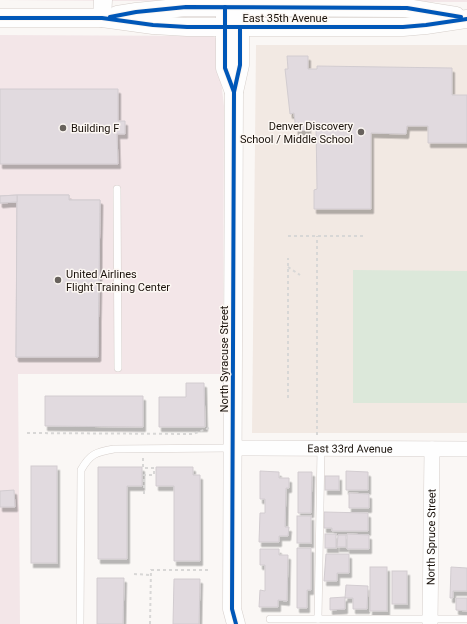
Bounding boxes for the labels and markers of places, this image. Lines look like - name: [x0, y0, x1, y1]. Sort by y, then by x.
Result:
- place label: Denver Discovery School / Middle School: [240, 120, 354, 146]
- place label: Building F: [71, 122, 119, 135]
- marker: Building F: [58, 123, 68, 133]
- marker: Denver Discovery School / Middle School: [356, 127, 366, 137]
- place label: United Airlines Flight Training Center: [66, 268, 170, 294]
- marker: United Airlines Flight Training Center: [53, 275, 63, 285]

